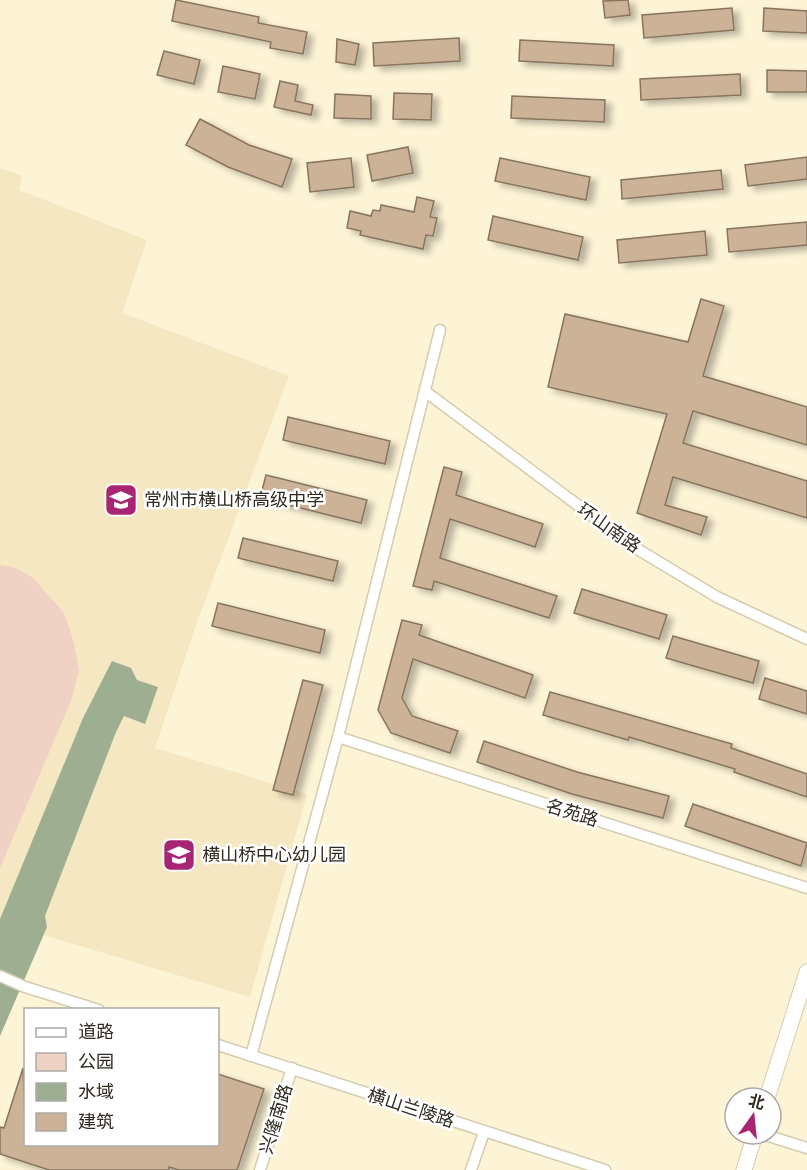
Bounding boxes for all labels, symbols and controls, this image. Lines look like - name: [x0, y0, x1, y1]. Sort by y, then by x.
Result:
- school or university icon: 常州市横山桥高级中学: [103, 482, 139, 518]
- place label: 常州市横山桥高级中学: [144, 487, 324, 511]
- street label: 环山南路: [573, 497, 646, 558]
- street label: 名苑路: [543, 793, 602, 831]
- school or university icon: 横山桥中心幼儿园: [161, 837, 197, 873]
- place label: 横山桥中心幼儿园: [202, 842, 346, 866]
- legend: [24, 1008, 219, 1146]
- text: 道路: [78, 1019, 114, 1043]
- text: 公园: [78, 1049, 114, 1073]
- text: 水域: [78, 1079, 114, 1103]
- street label: 兴隆南路: [253, 1081, 297, 1157]
- street label: 横山兰陵路: [365, 1082, 458, 1132]
- north arrow: [723, 1086, 783, 1146]
- text: 北: [746, 1089, 767, 1114]
- text: 建筑: [78, 1109, 114, 1133]

